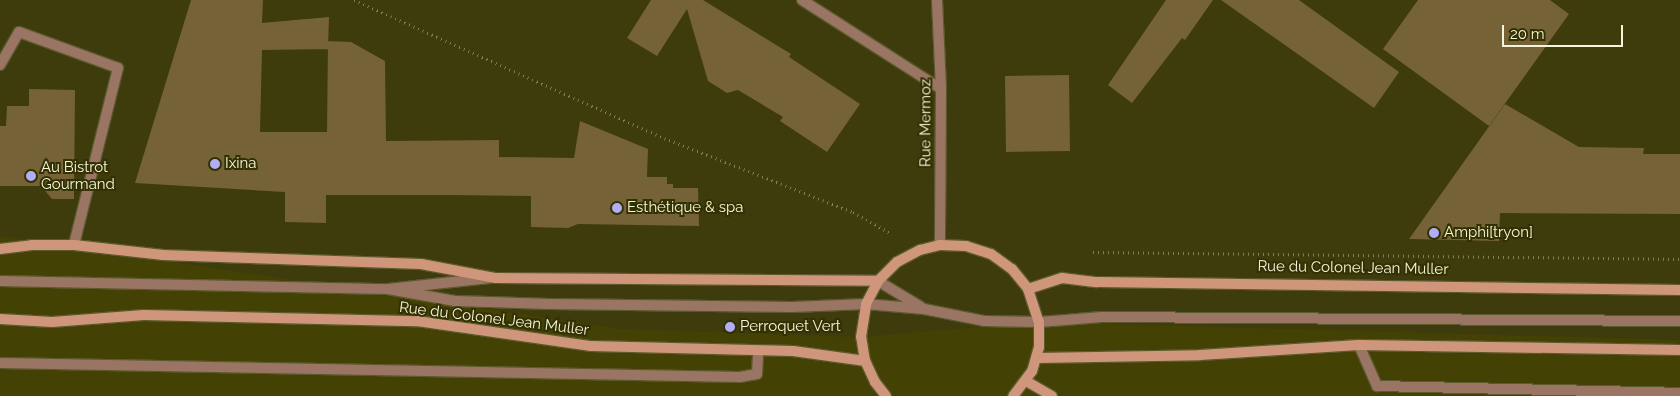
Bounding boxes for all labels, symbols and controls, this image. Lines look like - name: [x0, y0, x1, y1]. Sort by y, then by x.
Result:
- scale bar: [1505, 15, 1626, 47]
- text: 20 m: [1510, 25, 1545, 43]
- street label: Rue Mermoz: [917, 79, 935, 167]
- place label: Ixina: [225, 155, 256, 173]
- place label: Au Bistrot Gourmand: [41, 158, 115, 193]
- marker: Ixina: [209, 158, 221, 170]
- marker: Au Bistrot Gourmand: [25, 170, 37, 182]
- place label: Esthétique & spa: [627, 199, 743, 217]
- marker: Esthétique & spa: [611, 202, 623, 214]
- place label: Amphi[tryon]: [1444, 224, 1533, 242]
- marker: Amphi[tryon]: [1428, 227, 1440, 239]
- street label: Rue du Colonel Jean Muller: [1257, 257, 1449, 279]
- street label: Rue du Colonel Jean Muller: [398, 298, 590, 340]
- place label: Perroquet Vert: [740, 318, 841, 336]
- marker: Perroquet Vert: [724, 321, 736, 333]

